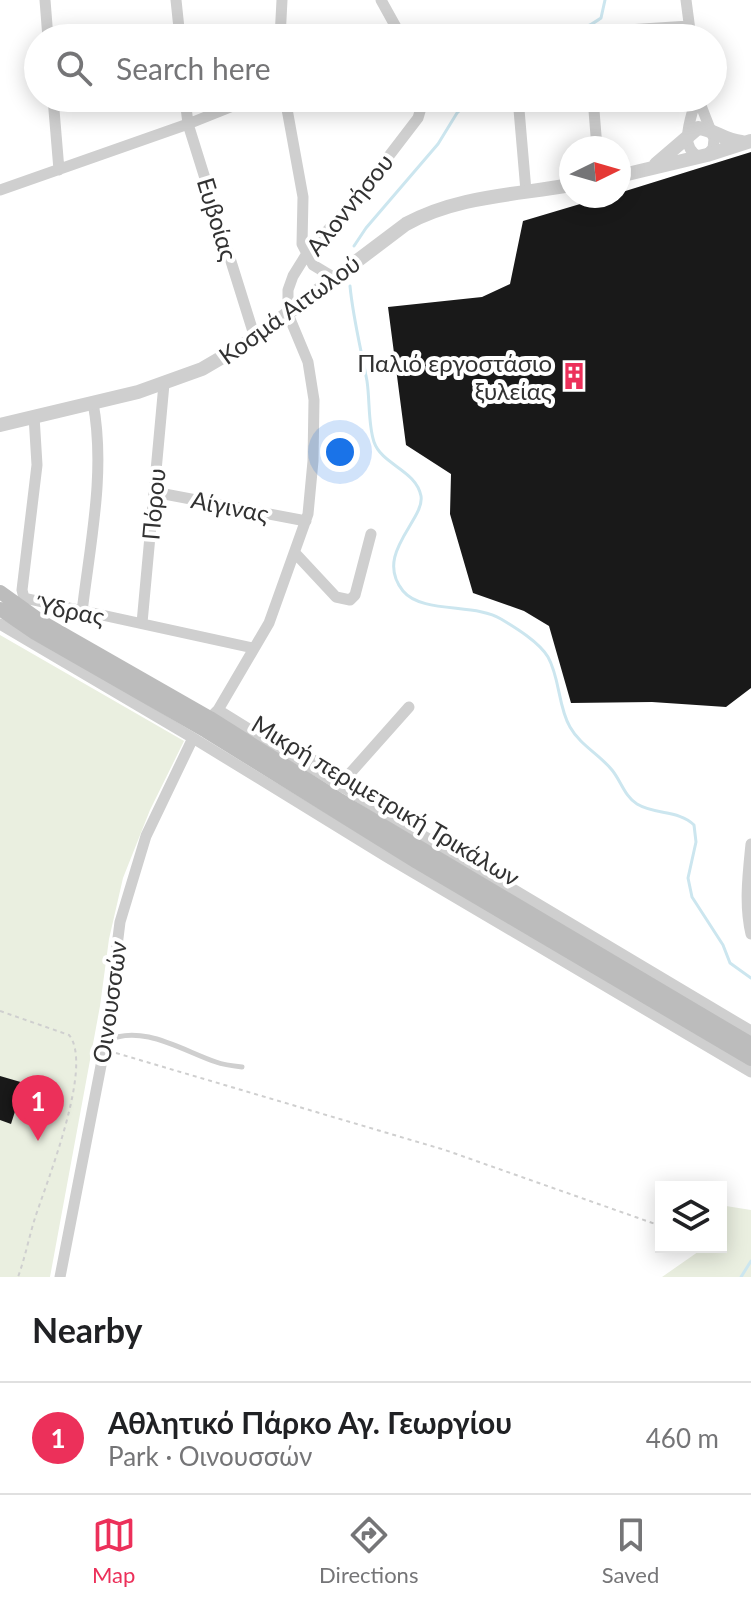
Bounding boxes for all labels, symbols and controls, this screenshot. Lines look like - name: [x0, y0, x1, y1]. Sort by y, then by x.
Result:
- search box: [24, 24, 727, 112]
- icon: search: [52, 46, 96, 90]
- text: Search here: [116, 50, 271, 86]
- north arrow: [559, 136, 631, 208]
- street label: Αλοννήσου: [299, 147, 399, 261]
- street label: Ευβοίας: [192, 174, 244, 264]
- street label: Κοσμά Αιτωλού: [213, 248, 365, 370]
- place label: Παλιό εργοστάσιο ξυλείας: [357, 348, 552, 405]
- building icon: Παλιό εργοστάσιο ξυλείας: [559, 361, 589, 391]
- your location: [320, 432, 360, 472]
- street label: Πόρου: [135, 467, 171, 541]
- street label: Αίγινας: [189, 484, 271, 528]
- street label: Ύδρας: [33, 589, 107, 631]
- street label: Μικρή περιμετρική Τρικάλων: [247, 708, 525, 892]
- street label: Οινουσσών: [86, 939, 132, 1065]
- pin: 1: [12, 1075, 64, 1141]
- map controls: [655, 1181, 727, 1253]
- button: layers: [655, 1181, 727, 1253]
- text: Nearby: [32, 1309, 143, 1350]
- text: Αθλητικό Πάρκο Αγ. Γεωργίου: [108, 1404, 512, 1440]
- text: 1: [50, 1422, 66, 1454]
- text: 460 m: [646, 1422, 719, 1454]
- text: Park · Οινουσσών: [108, 1440, 312, 1472]
- tab: Map: [92, 1513, 136, 1588]
- tab: Directions: [319, 1513, 418, 1588]
- tab: Saved: [602, 1513, 659, 1588]

